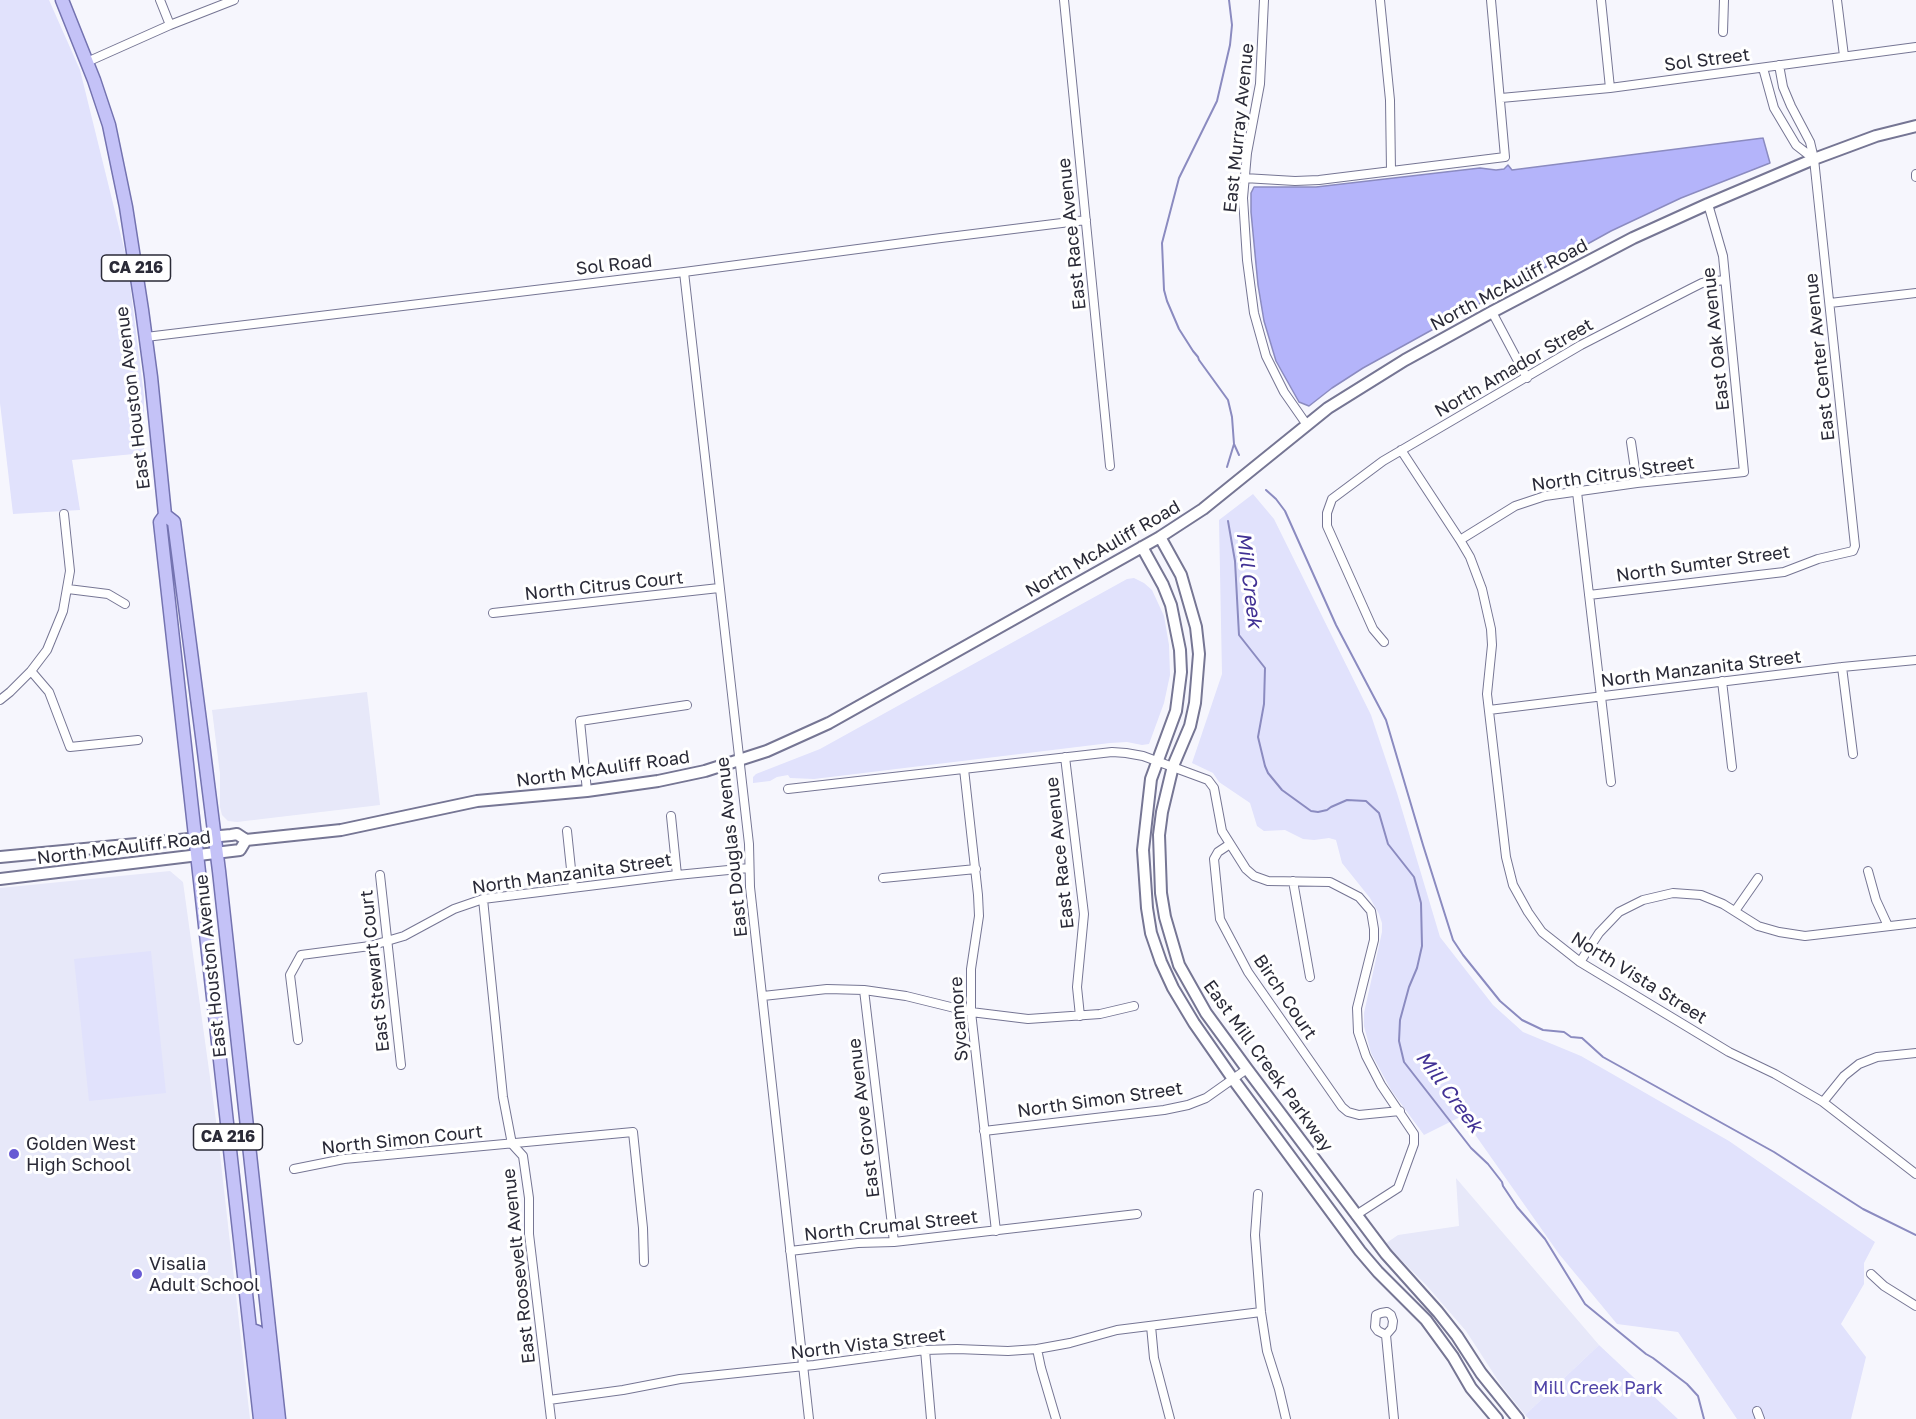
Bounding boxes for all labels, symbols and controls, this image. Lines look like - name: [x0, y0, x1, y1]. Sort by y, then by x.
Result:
- street label: East Murray Avenue: [1219, 42, 1259, 214]
- street label: Sol Street: [1663, 44, 1751, 76]
- street label: East Race Avenue: [1053, 157, 1091, 311]
- street label: North McAuliff Road: [1427, 234, 1591, 336]
- street label: Sol Road: [575, 250, 653, 280]
- road number: CA 216: [102, 255, 170, 281]
- street label: East Oak Avenue: [1698, 266, 1734, 412]
- street label: East Center Avenue: [1800, 272, 1840, 442]
- street label: East Houston Avenue: [111, 305, 155, 491]
- street label: North Amador Street: [1431, 314, 1597, 422]
- street label: North Citrus Street: [1530, 452, 1696, 496]
- street label: North McAuliff Road: [1022, 496, 1184, 602]
- water label: Mill Creek: [1231, 531, 1267, 629]
- street label: North Sumter Street: [1615, 541, 1791, 587]
- street label: North Citrus Court: [524, 567, 684, 605]
- street label: North Manzanita Street: [1600, 646, 1802, 692]
- street label: North McAuliff Road: [515, 746, 691, 792]
- street label: East Douglas Avenue: [712, 756, 752, 938]
- street label: East Race Avenue: [1041, 776, 1079, 930]
- street label: North McAuliff Road: [36, 827, 212, 869]
- street label: North Manzanita Street: [471, 849, 673, 899]
- street label: East Houston Avenue: [191, 873, 231, 1059]
- street label: East Stewart Court: [356, 889, 394, 1053]
- street label: North Vista Street: [1567, 927, 1711, 1029]
- street label: Birch Court: [1249, 950, 1321, 1044]
- street label: Sycamore: [945, 976, 973, 1062]
- street label: East Mill Creek Parkway: [1199, 976, 1337, 1156]
- street label: East Grove Avenue: [844, 1037, 884, 1199]
- water label: Mill Creek: [1411, 1046, 1487, 1138]
- street label: North Simon Street: [1016, 1078, 1184, 1122]
- street label: North Simon Court: [320, 1121, 484, 1159]
- road number: CA 216: [194, 1124, 262, 1150]
- place label: Golden West High School: [26, 1133, 136, 1176]
- marker: Golden West High School: [7, 1147, 21, 1161]
- street label: East Roosevelt Avenue: [498, 1167, 540, 1365]
- street label: North Crumal Street: [803, 1206, 979, 1246]
- place label: Visalia Adult School: [149, 1253, 260, 1296]
- marker: Visalia Adult School: [130, 1267, 144, 1281]
- street label: North Vista Street: [789, 1324, 947, 1364]
- park label: Mill Creek Park: [1533, 1377, 1663, 1399]

